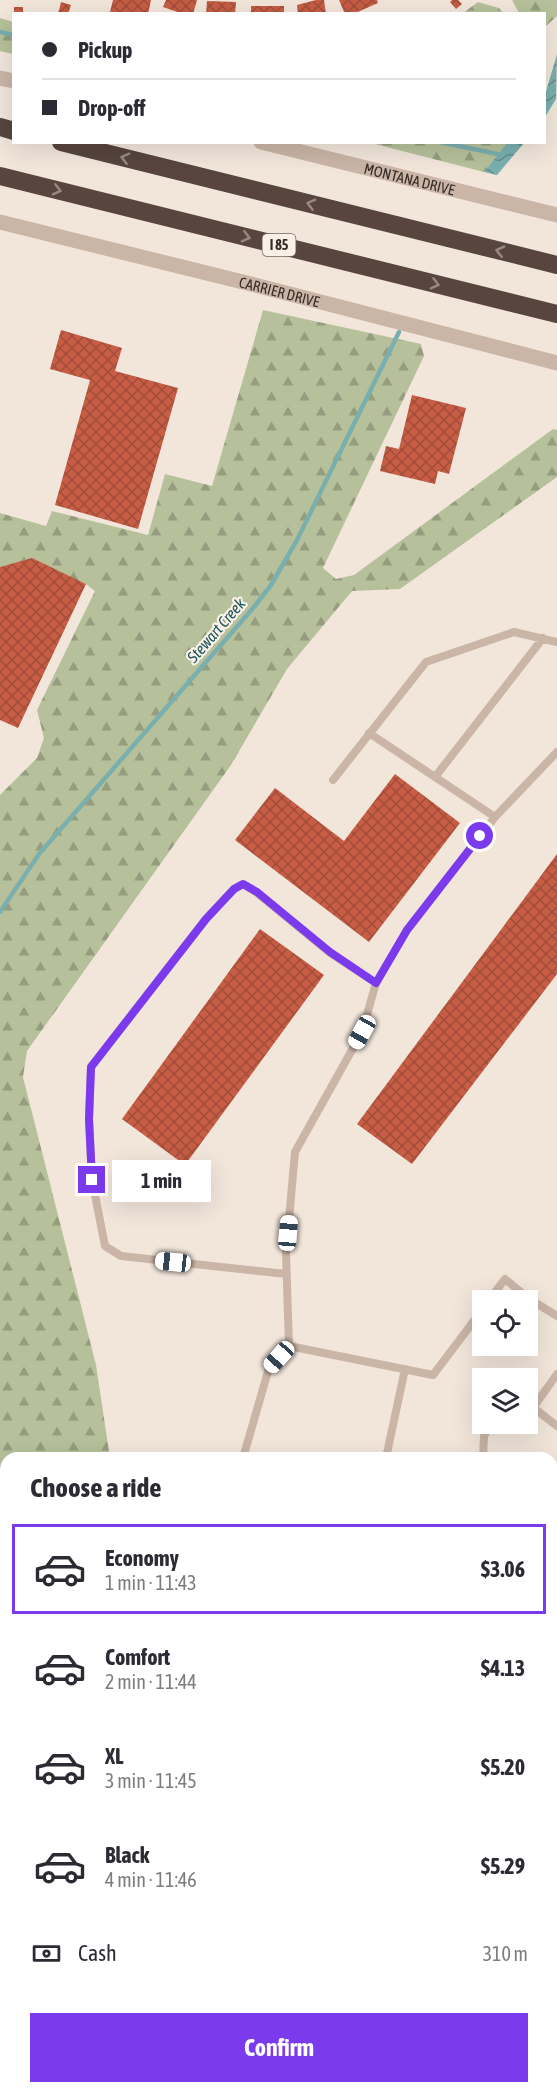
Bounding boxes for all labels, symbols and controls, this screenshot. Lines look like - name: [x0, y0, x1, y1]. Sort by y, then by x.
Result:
- text: Pickup: [78, 37, 133, 63]
- text: Drop-off: [78, 95, 145, 121]
- one-way arrow: [121, 153, 131, 166]
- street label: MONTANA DRIVE: [362, 159, 457, 198]
- one-way arrow: [52, 183, 62, 196]
- one-way arrow: [306, 199, 316, 212]
- one-way arrow: [241, 230, 251, 243]
- road number: I 85: [262, 234, 296, 256]
- one-way arrow: [495, 246, 505, 259]
- street label: CARRIER DRIVE: [238, 273, 322, 310]
- one-way arrow: [430, 276, 440, 289]
- water label: Stewart Creek: [183, 594, 249, 667]
- route start: [466, 822, 493, 849]
- car: [345, 1012, 379, 1052]
- callout: 1 min: [113, 1159, 212, 1201]
- route end: [78, 1166, 105, 1193]
- text: 1 min: [141, 1169, 182, 1192]
- car: [277, 1214, 299, 1252]
- car: [154, 1251, 192, 1273]
- map controls: [472, 1290, 538, 1434]
- button: locate: [472, 1290, 538, 1356]
- car: [260, 1338, 298, 1376]
- button: layers: [472, 1368, 538, 1434]
- text: Choose a ride: [30, 1472, 162, 1503]
- icon: car: [33, 1542, 87, 1596]
- text: Economy: [105, 1545, 179, 1571]
- text: $3.06: [481, 1556, 525, 1582]
- text: 1 min · 11:43: [105, 1571, 197, 1594]
- icon: car: [33, 1641, 87, 1695]
- text: Comfort: [105, 1644, 170, 1670]
- text: $4.13: [481, 1655, 525, 1681]
- text: 2 min · 11:44: [105, 1670, 197, 1693]
- icon: car: [33, 1740, 87, 1794]
- text: XL: [105, 1743, 123, 1769]
- text: $5.20: [481, 1754, 525, 1780]
- text: 3 min · 11:45: [105, 1769, 197, 1792]
- icon: car: [33, 1839, 87, 1893]
- text: Black: [105, 1842, 149, 1868]
- text: $5.29: [481, 1853, 525, 1879]
- text: 4 min · 11:46: [105, 1868, 197, 1891]
- icon: cash: [30, 1937, 63, 1970]
- text: Cash: [78, 1940, 117, 1966]
- text: 310 m: [483, 1942, 528, 1965]
- button: Confirm: [30, 2013, 528, 2082]

